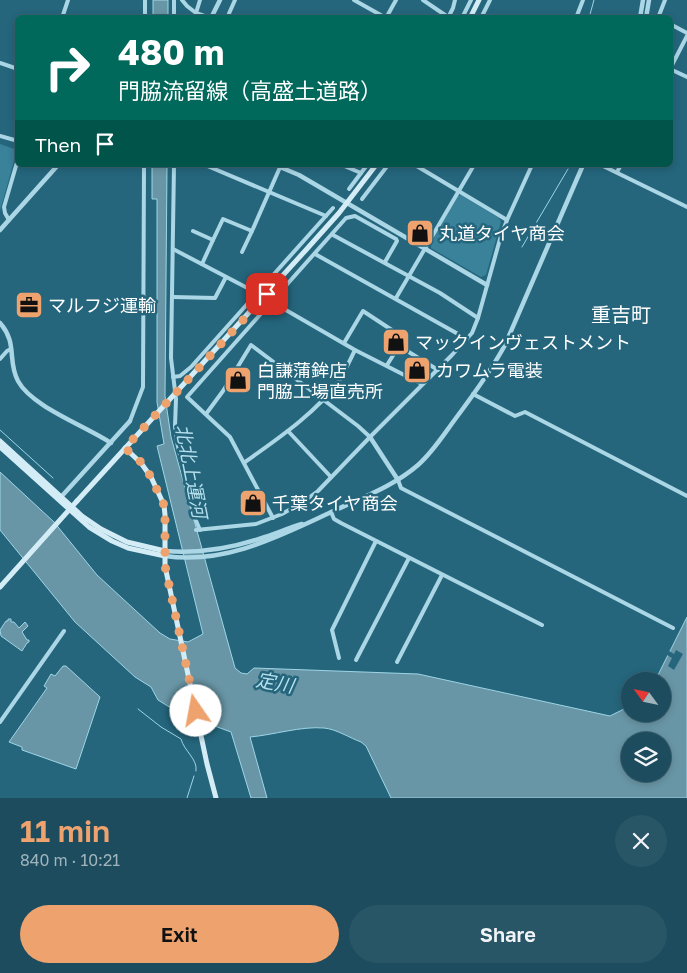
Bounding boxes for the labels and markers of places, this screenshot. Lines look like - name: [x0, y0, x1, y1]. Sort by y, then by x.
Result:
- shop icon: 丸道タイヤ商会: [405, 218, 435, 248]
- place label: 丸道タイヤ商会: [439, 222, 564, 244]
- pin: [246, 273, 288, 315]
- office icon: マルフジ運輸: [14, 290, 44, 320]
- place label: マルフジ運輸: [48, 294, 156, 316]
- shop icon: マックインヴェストメント: [381, 327, 411, 357]
- place label: マックインヴェストメント: [415, 331, 631, 353]
- shop icon: カワムラ電装: [402, 355, 432, 385]
- place label: 白謙蒲鉾店 門脇工場直売所: [257, 359, 383, 402]
- place label: カワムラ電装: [436, 359, 543, 381]
- shop icon: 白謙蒲鉾店 門脇工場直売所: [223, 365, 253, 395]
- shop icon: 千葉タイヤ商会: [238, 488, 268, 518]
- place label: 千葉タイヤ商会: [272, 492, 397, 514]

